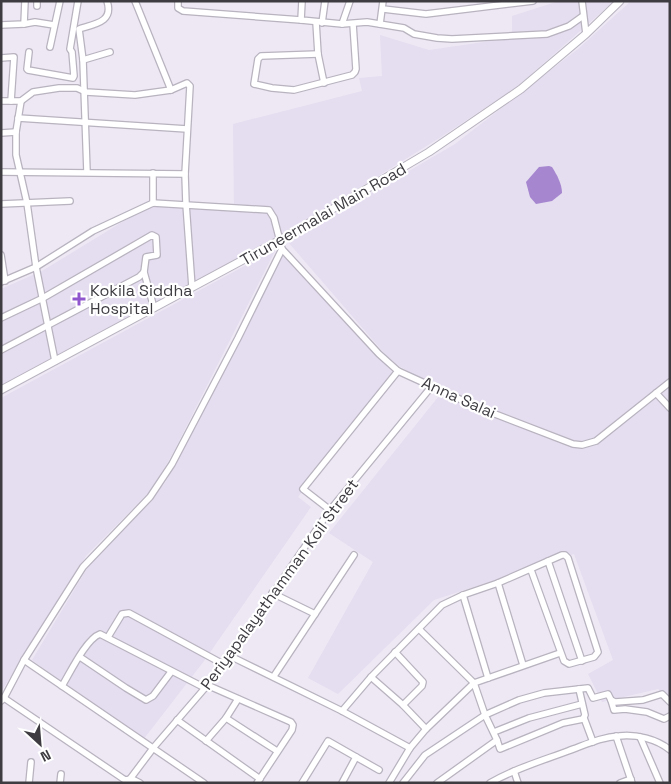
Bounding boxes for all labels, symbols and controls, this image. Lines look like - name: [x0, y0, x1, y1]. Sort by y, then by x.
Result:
- street label: Tiruneermalai Main Road: [237, 158, 410, 271]
- place label: Kokila Siddha Hospital: [90, 280, 192, 319]
- marker: Kokila Siddha Hospital: [72, 292, 86, 306]
- street label: Anna Salai: [418, 372, 499, 423]
- street label: Periyapalayathamman Koil Street: [196, 475, 363, 694]
- north arrow: [15, 719, 65, 769]
- text: N: [38, 746, 54, 766]

